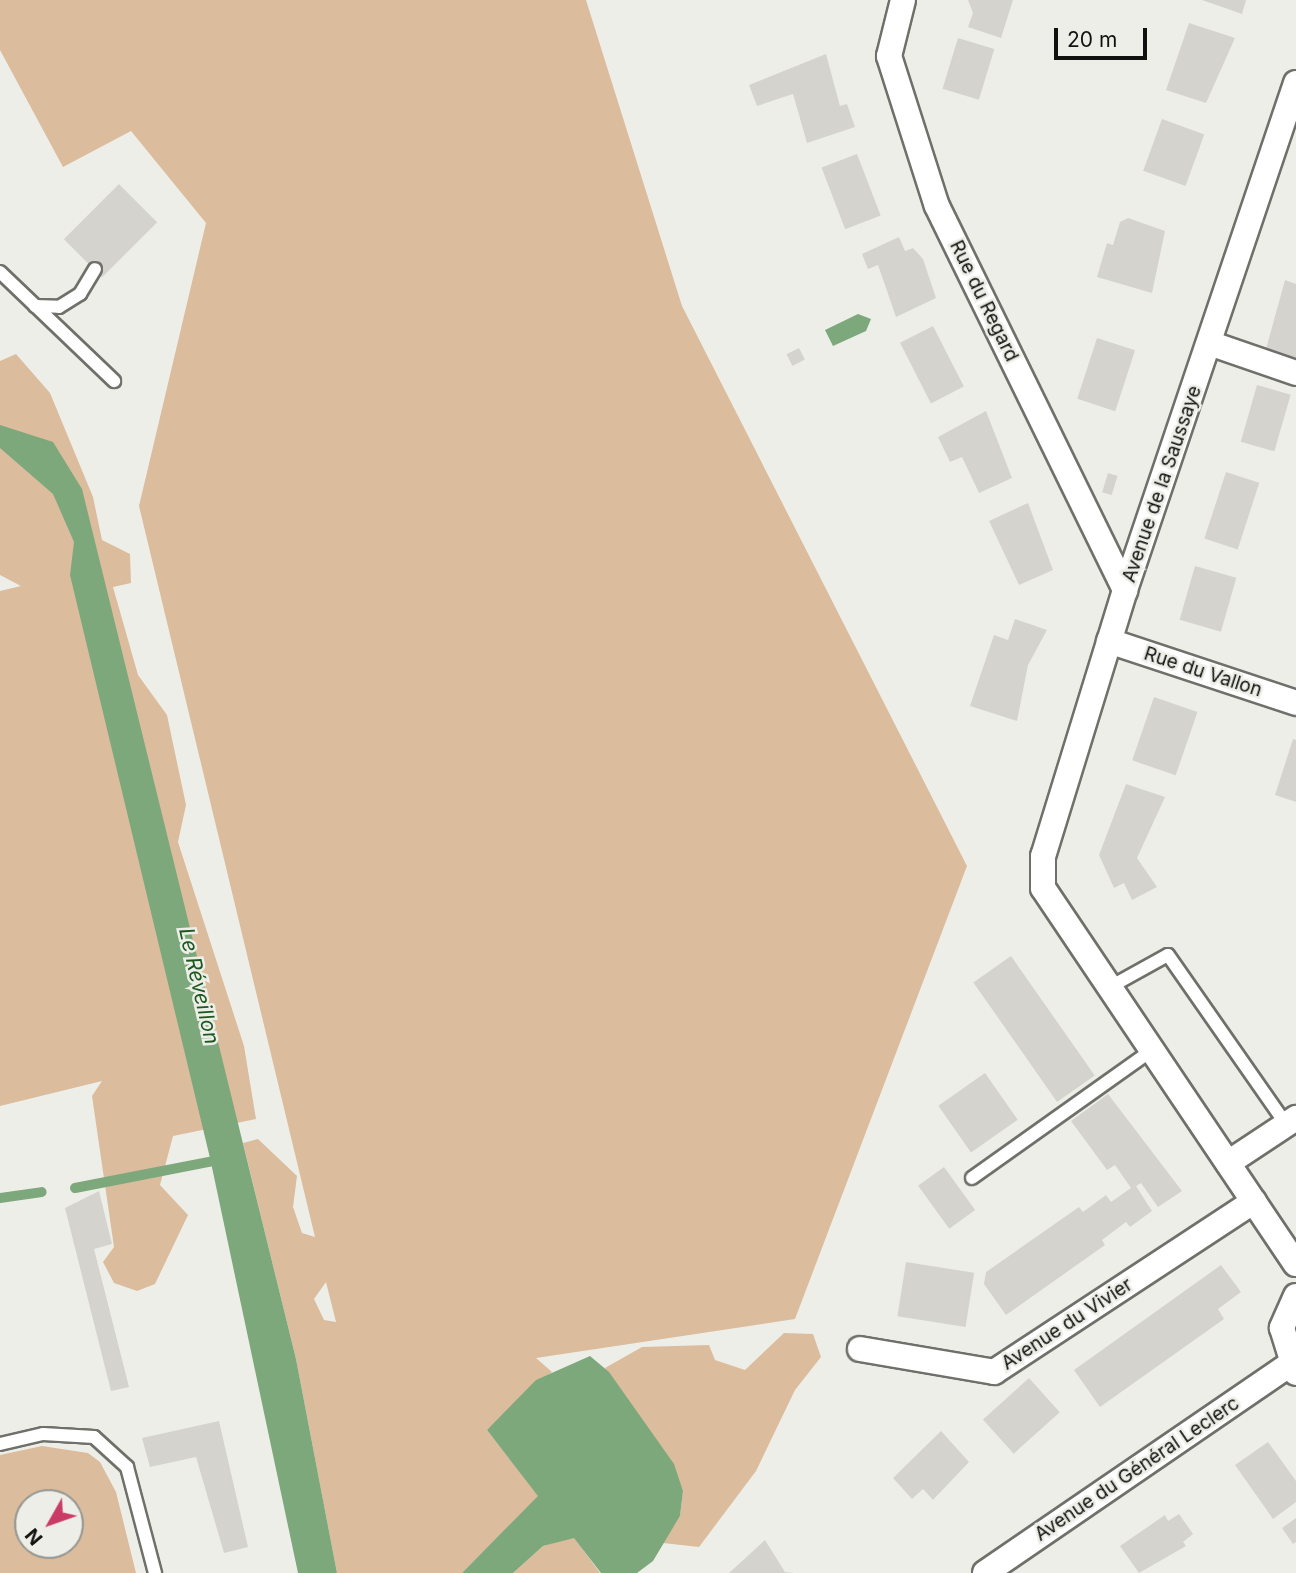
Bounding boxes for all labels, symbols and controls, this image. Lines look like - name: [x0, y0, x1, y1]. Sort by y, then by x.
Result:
- scale bar: [1058, 14, 1151, 58]
- text: 20 m: [1067, 27, 1117, 52]
- street label: Rue du Regard: [945, 237, 1023, 365]
- street label: Avenue de la Saussaye: [1118, 383, 1206, 585]
- street label: Rue du Vallon: [1141, 642, 1265, 702]
- water label: Le Réveillon: [173, 925, 225, 1047]
- street label: Avenue du Vivier: [997, 1273, 1137, 1375]
- street label: Avenue du Général Leclerc: [1030, 1392, 1244, 1546]
- north arrow: [14, 1489, 84, 1559]
- text: N: [21, 1524, 48, 1549]

